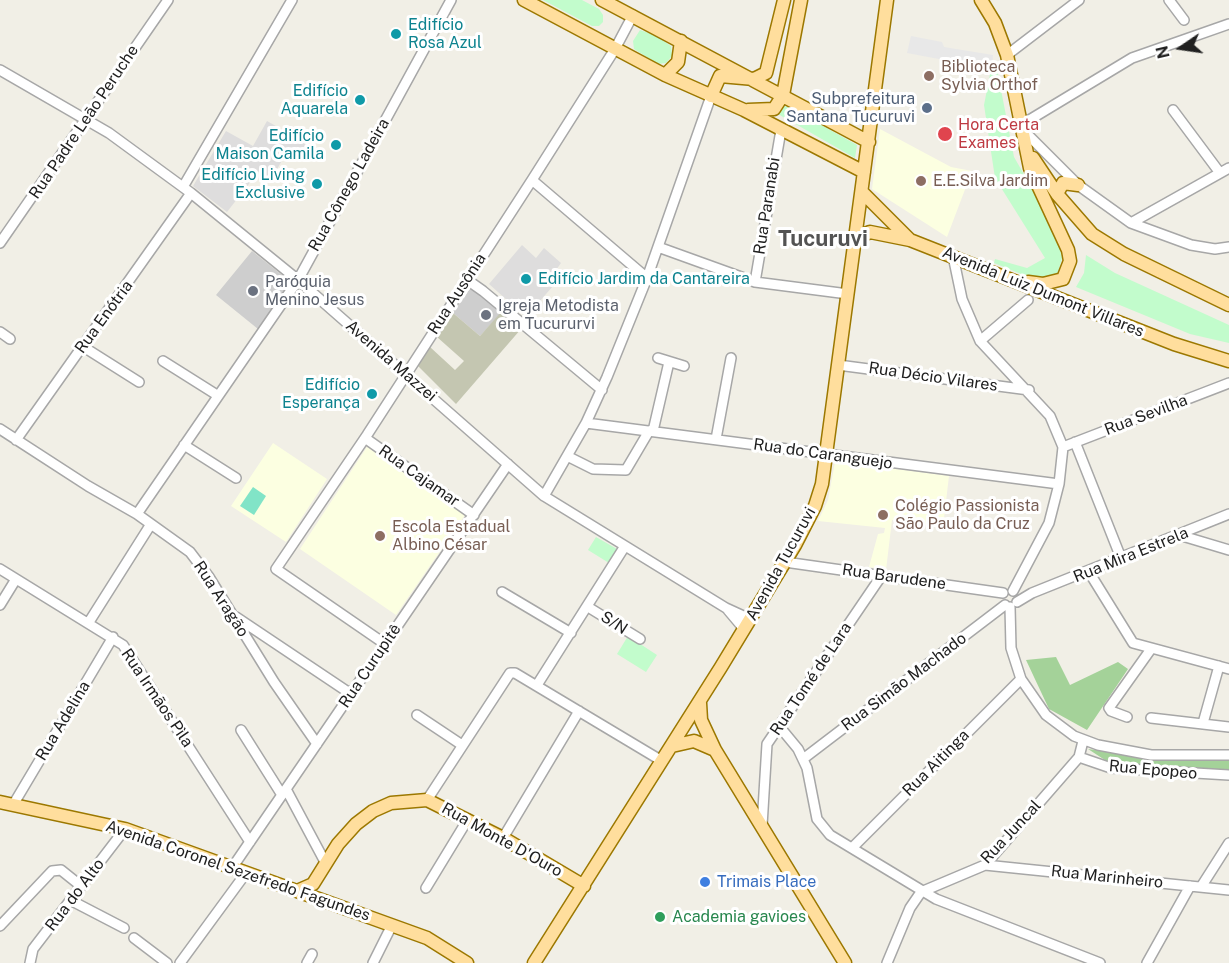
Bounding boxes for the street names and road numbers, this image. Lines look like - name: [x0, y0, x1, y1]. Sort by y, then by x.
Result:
- street label: Rua Padre Leão Peruche: [25, 41, 143, 203]
- street label: Rua Cônego Ladeira: [305, 115, 393, 255]
- street label: Rua Paranabi: [750, 156, 784, 256]
- street label: Avenida Luiz Dumont Villares: [939, 243, 1147, 341]
- street label: Rua Ausônia: [424, 250, 490, 338]
- street label: Rua Enótria: [71, 277, 137, 357]
- street label: Avenida Mazzei: [342, 316, 440, 406]
- street label: Rua Décio Vilares: [867, 358, 999, 396]
- street label: Rua Sevilha: [1102, 390, 1190, 440]
- street label: Rua do Caranguejo: [752, 435, 894, 473]
- street label: Rua Cajamar: [375, 441, 463, 511]
- street label: Avenida Tucuruvi: [742, 504, 820, 624]
- street label: Rua Mira Estrela: [1071, 523, 1191, 587]
- street label: Rua Aragão: [189, 557, 253, 641]
- street label: Rua Barudene: [841, 560, 947, 594]
- street label: S/N: [597, 607, 631, 639]
- street label: Rua Tomé de Lara: [766, 619, 856, 739]
- street label: Rua Curupitê: [335, 620, 405, 712]
- street label: Rua Simão Machado: [838, 629, 970, 735]
- street label: Rua Irmãos Pìla: [117, 645, 197, 751]
- street label: Rua Adelina: [32, 678, 94, 764]
- street label: Rua Aitinga: [899, 726, 973, 800]
- street label: Rua Epopeo: [1108, 757, 1198, 783]
- street label: Rua Juncal: [977, 796, 1045, 868]
- street label: Rua Monte D'Ouro: [438, 799, 566, 881]
- street label: Avenida Coronel Sezefredo Fagundes: [103, 817, 373, 925]
- street label: Rua do Alto: [42, 855, 108, 935]
- street label: Rua Marinheiro: [1050, 862, 1164, 892]

